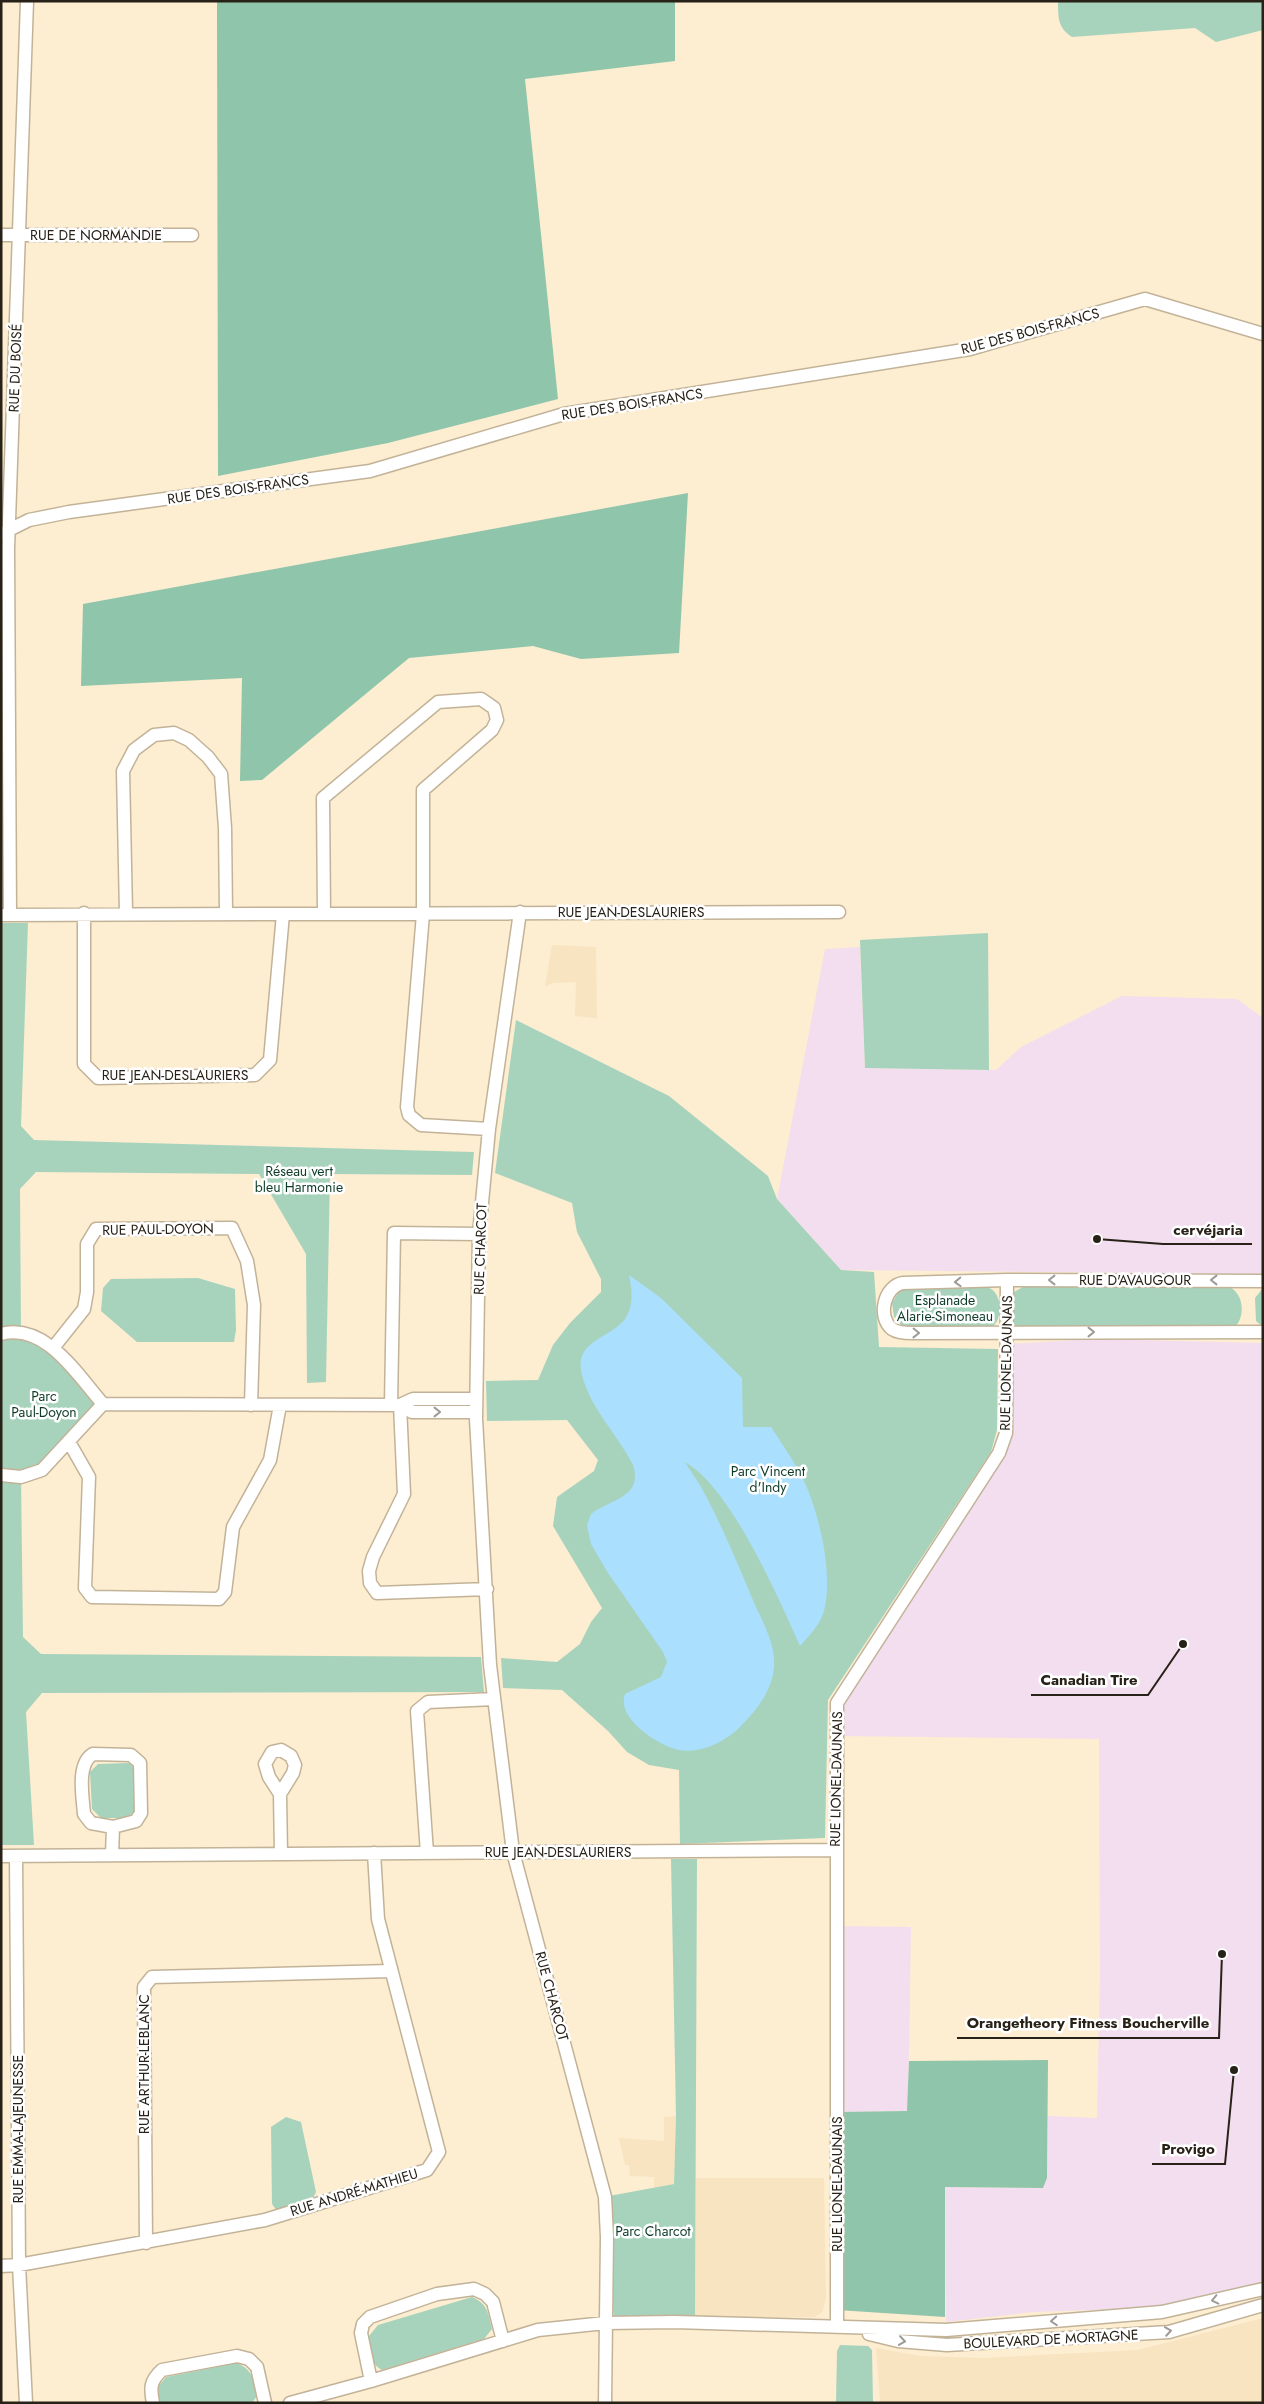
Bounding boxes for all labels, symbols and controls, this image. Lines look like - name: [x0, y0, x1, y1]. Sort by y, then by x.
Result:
- street label: RUE DE NORMANDIE: [30, 225, 162, 245]
- street label: RUE DES BOIS-FRANCS: [958, 303, 1102, 359]
- street label: RUE DU BOISÉ: [3, 323, 27, 413]
- street label: RUE DES BOIS-FRANCS: [560, 383, 704, 425]
- street label: RUE DES BOIS-FRANCS: [166, 469, 310, 509]
- street label: RUE JEAN-DESLAURIERS: [558, 902, 705, 922]
- street label: RUE JEAN-DESLAURIERS: [102, 1065, 249, 1085]
- park label: Réseau vert bleu Harmonie: [255, 1161, 343, 1197]
- street label: RUE CHARCOT: [468, 1202, 492, 1295]
- callout: cervéjaria: [1163, 1214, 1252, 1244]
- street label: RUE PAUL-DOYON: [102, 1218, 214, 1240]
- text: cervéjaria: [1173, 1219, 1243, 1241]
- street label: RUE D'AVAUGOUR: [1079, 1270, 1191, 1290]
- one-way arrow: [1047, 1275, 1055, 1285]
- one-way arrow: [1210, 1275, 1218, 1286]
- one-way arrow: [954, 1276, 962, 1287]
- park label: Esplanade Alarie-Simoneau: [897, 1290, 993, 1326]
- street label: RUE LIONEL-DAUNAIS: [995, 1295, 1017, 1431]
- one-way arrow: [1087, 1327, 1095, 1337]
- one-way arrow: [912, 1328, 920, 1338]
- park label: Parc Paul-Doyon: [11, 1386, 77, 1422]
- one-way arrow: [434, 1407, 442, 1417]
- park label: Parc Vincent d'Indy: [731, 1461, 806, 1497]
- callout: Canadian Tire: [1031, 1665, 1148, 1695]
- text: Canadian Tire: [1040, 1669, 1138, 1691]
- street label: RUE LIONEL-DAUNAIS: [825, 1711, 847, 1847]
- street label: RUE JEAN-DESLAURIERS: [485, 1842, 632, 1862]
- street label: RUE CHARCOT: [530, 1949, 574, 2043]
- street label: RUE ARTHUR-LEBLANC: [134, 1994, 154, 2134]
- callout: Orangetheory Fitness Boucherville: [957, 2008, 1219, 2038]
- text: Orangetheory Fitness Boucherville: [967, 2012, 1210, 2034]
- street label: RUE EMMA-LAJEUNESSE: [8, 2055, 28, 2203]
- street label: RUE LIONEL-DAUNAIS: [827, 2116, 847, 2252]
- callout: Provigo: [1152, 2134, 1225, 2164]
- text: Provigo: [1161, 2138, 1215, 2160]
- street label: RUE ANDRÉ-MATHIEU: [288, 2163, 420, 2221]
- park label: Parc Charcot: [615, 2221, 691, 2241]
- one-way arrow: [1211, 2294, 1220, 2305]
- one-way arrow: [1050, 2315, 1058, 2326]
- street label: BOULEVARD DE MORTAGNE: [963, 2324, 1139, 2354]
- one-way arrow: [1164, 2327, 1173, 2337]
- one-way arrow: [898, 2335, 906, 2346]

